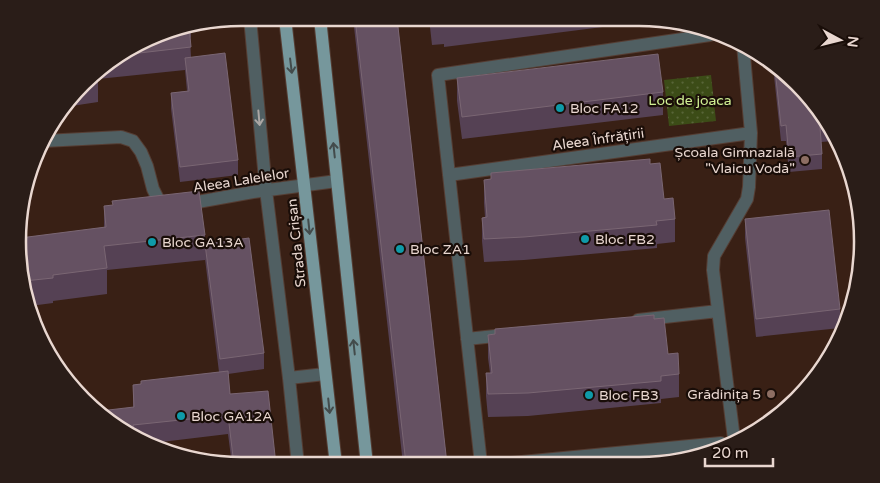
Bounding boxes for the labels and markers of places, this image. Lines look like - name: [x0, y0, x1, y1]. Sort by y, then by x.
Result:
- place label: Bloc FA12: [570, 100, 639, 117]
- marker: Bloc FA12: [554, 102, 566, 114]
- place label: Școala Gimnazială "Vlaicu Vodă": [675, 144, 795, 177]
- marker: Școala Gimnazială "Vlaicu Vodă": [799, 154, 811, 166]
- place label: Bloc FB2: [595, 231, 655, 248]
- marker: Bloc FB2: [579, 233, 591, 245]
- place label: Bloc GA13A: [162, 234, 244, 251]
- marker: Bloc GA13A: [146, 236, 158, 248]
- place label: Bloc ZA1: [410, 241, 471, 258]
- marker: Bloc ZA1: [394, 243, 406, 255]
- place label: Grădinița 5: [687, 386, 761, 403]
- place label: Bloc FB3: [599, 387, 659, 404]
- marker: Grădinița 5: [765, 388, 777, 400]
- marker: Bloc FB3: [583, 389, 595, 401]
- place label: Bloc GA12A: [191, 408, 273, 425]
- marker: Bloc GA12A: [175, 410, 187, 422]

